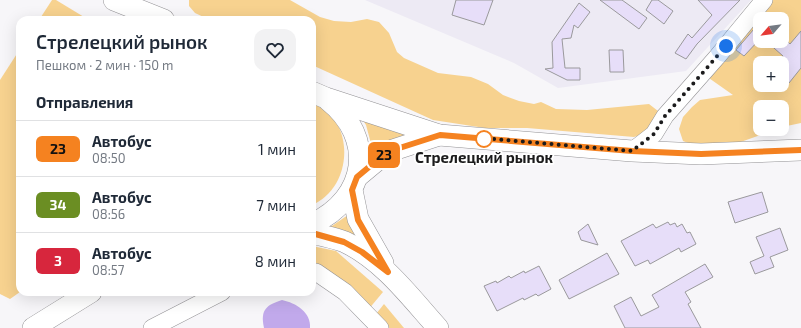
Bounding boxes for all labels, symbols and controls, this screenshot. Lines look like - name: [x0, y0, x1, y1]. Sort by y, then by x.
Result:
- north arrow: [753, 12, 789, 48]
- map controls: [753, 12, 789, 136]
- button: heart: [254, 29, 296, 71]
- text: Стрелецкий рынок: [36, 30, 208, 53]
- your location: [716, 36, 736, 56]
- button: +: [753, 56, 789, 92]
- text: Пешком · 2 мин · 150 m: [36, 57, 173, 73]
- text: Отправления: [36, 93, 133, 111]
- button: −: [753, 100, 789, 136]
- marker: Стрелецкий рынок: [475, 130, 493, 148]
- text: Автобус: [92, 132, 152, 150]
- text: 23: [50, 140, 66, 157]
- text: 1 мин: [258, 140, 296, 158]
- line badge: 23: [366, 142, 402, 168]
- text: 23: [376, 146, 392, 163]
- place label: Стрелецкий рынок: [415, 148, 554, 166]
- text: 08:50: [92, 150, 126, 166]
- text: Автобус: [92, 188, 152, 206]
- text: 34: [50, 196, 66, 213]
- text: 7 мин: [256, 196, 296, 214]
- text: 08:56: [92, 206, 125, 222]
- text: Автобус: [92, 244, 152, 262]
- text: 3: [54, 252, 62, 269]
- text: 8 мин: [255, 252, 296, 270]
- text: 08:57: [92, 262, 124, 278]

